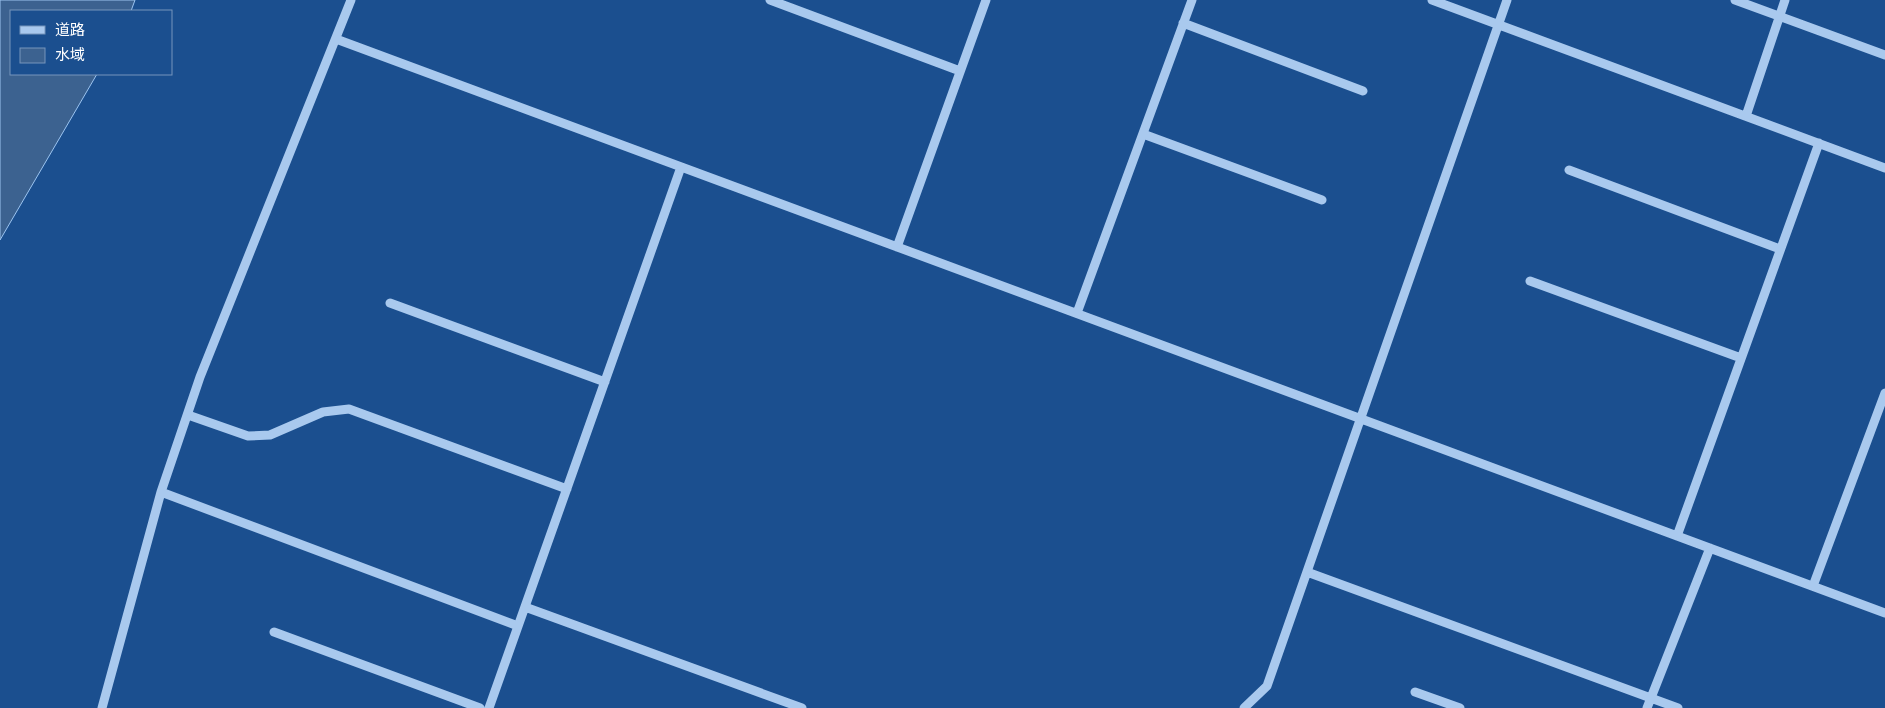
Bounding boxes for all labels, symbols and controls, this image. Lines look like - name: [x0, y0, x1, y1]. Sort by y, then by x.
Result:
- legend: [10, 10, 172, 75]
- text: 道路: [55, 21, 85, 39]
- text: 水域: [55, 46, 85, 64]

